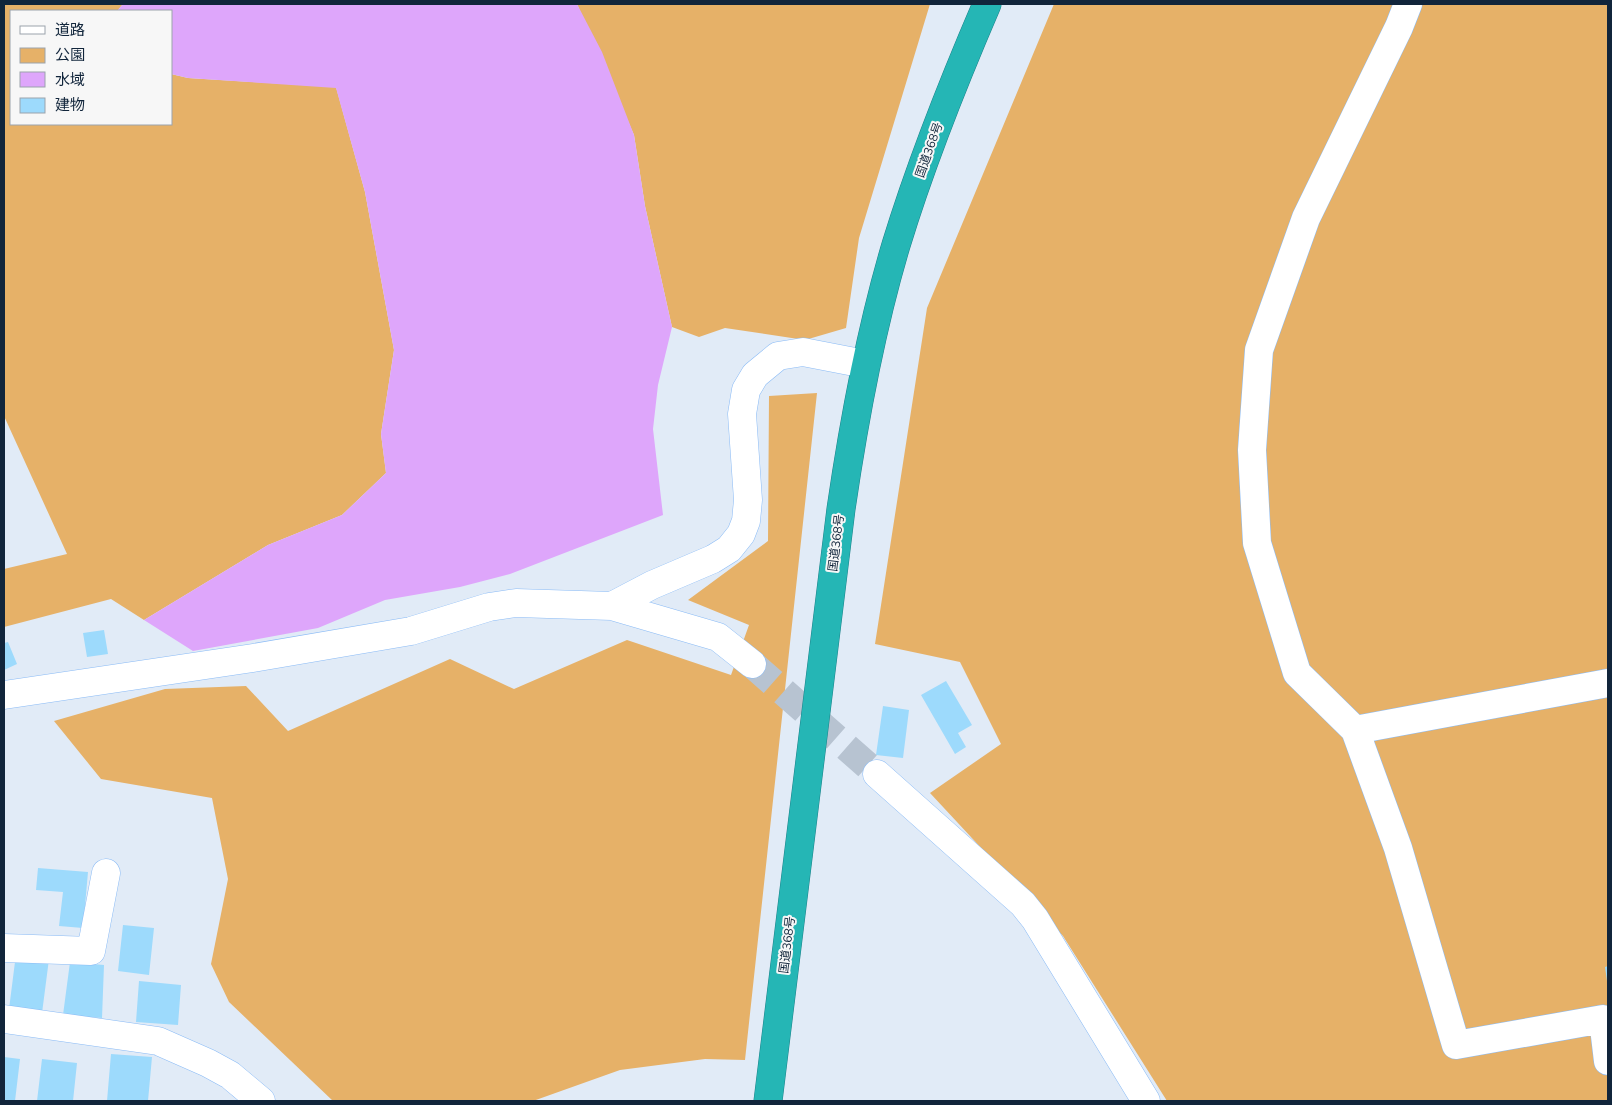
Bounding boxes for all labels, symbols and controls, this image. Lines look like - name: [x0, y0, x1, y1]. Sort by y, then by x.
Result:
- legend: [10, 10, 172, 125]
- text: 道路: [55, 20, 85, 39]
- text: 公園: [55, 45, 85, 64]
- text: 水域: [55, 70, 85, 89]
- text: 建物: [55, 95, 85, 114]
- street label: 国道368号: [912, 120, 945, 179]
- street label: 国道368号: [825, 513, 846, 572]
- street label: 国道368号: [776, 915, 797, 974]

